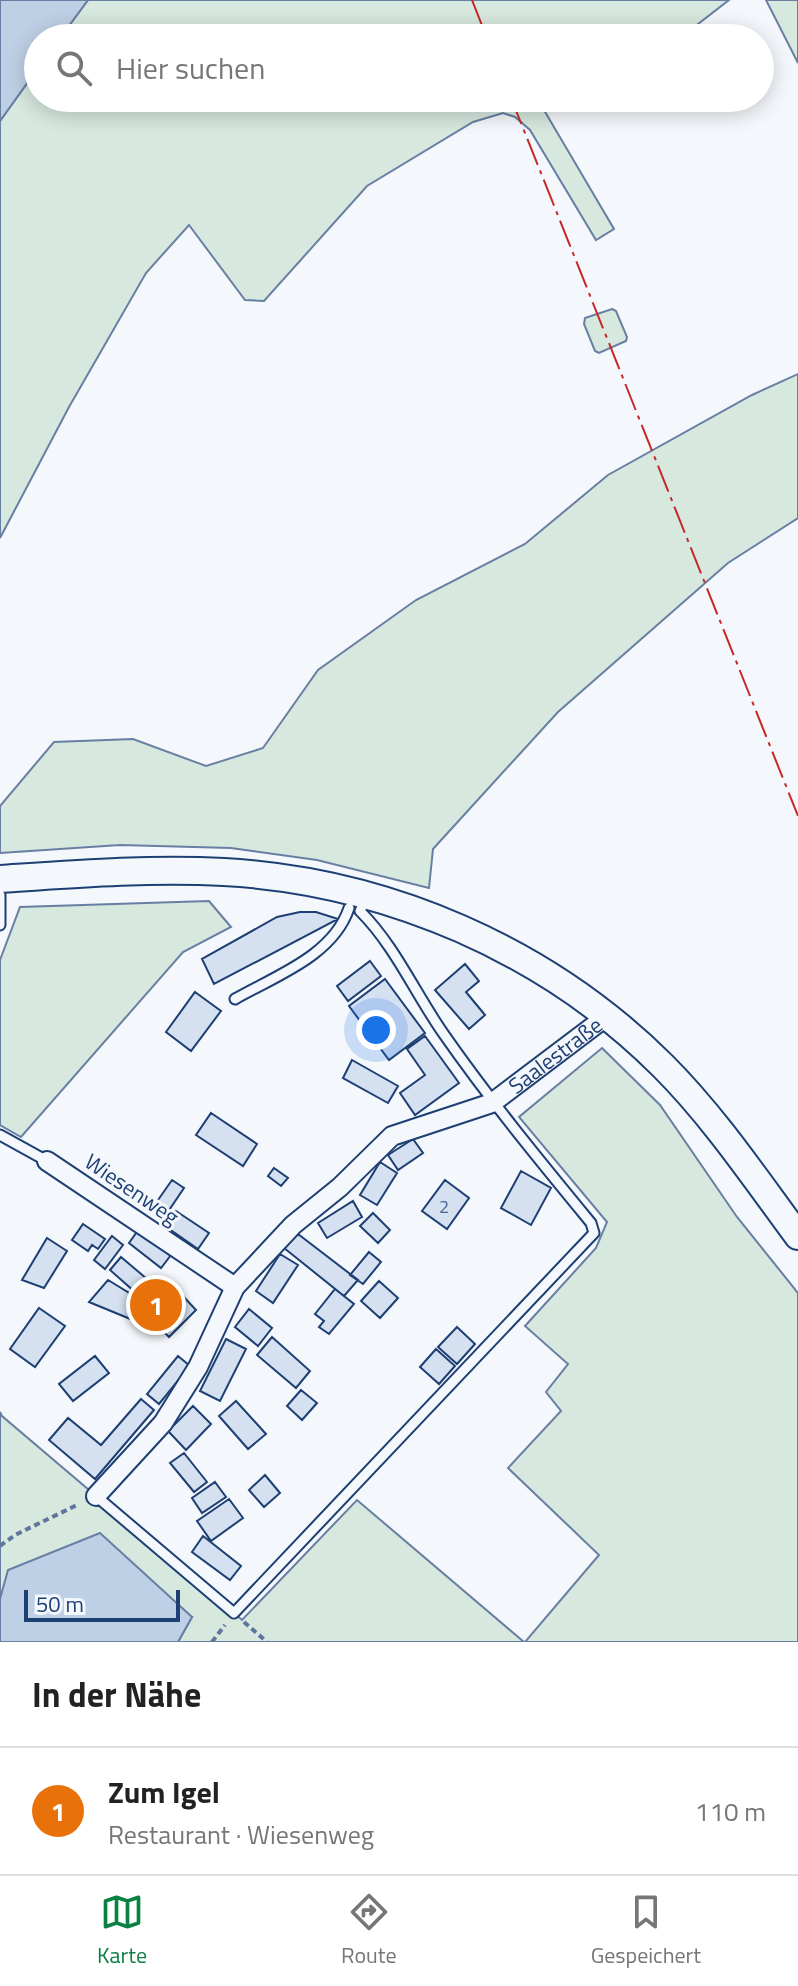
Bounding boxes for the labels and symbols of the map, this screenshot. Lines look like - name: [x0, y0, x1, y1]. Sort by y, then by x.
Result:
- street label: Saalestraße: [501, 1008, 610, 1102]
- your location: [356, 1010, 396, 1050]
- street label: Wiesenweg: [78, 1145, 186, 1233]
- house number: 2: [439, 1193, 449, 1220]
- pin: 1: [130, 1275, 182, 1335]
- scale bar: [24, 1586, 180, 1622]

